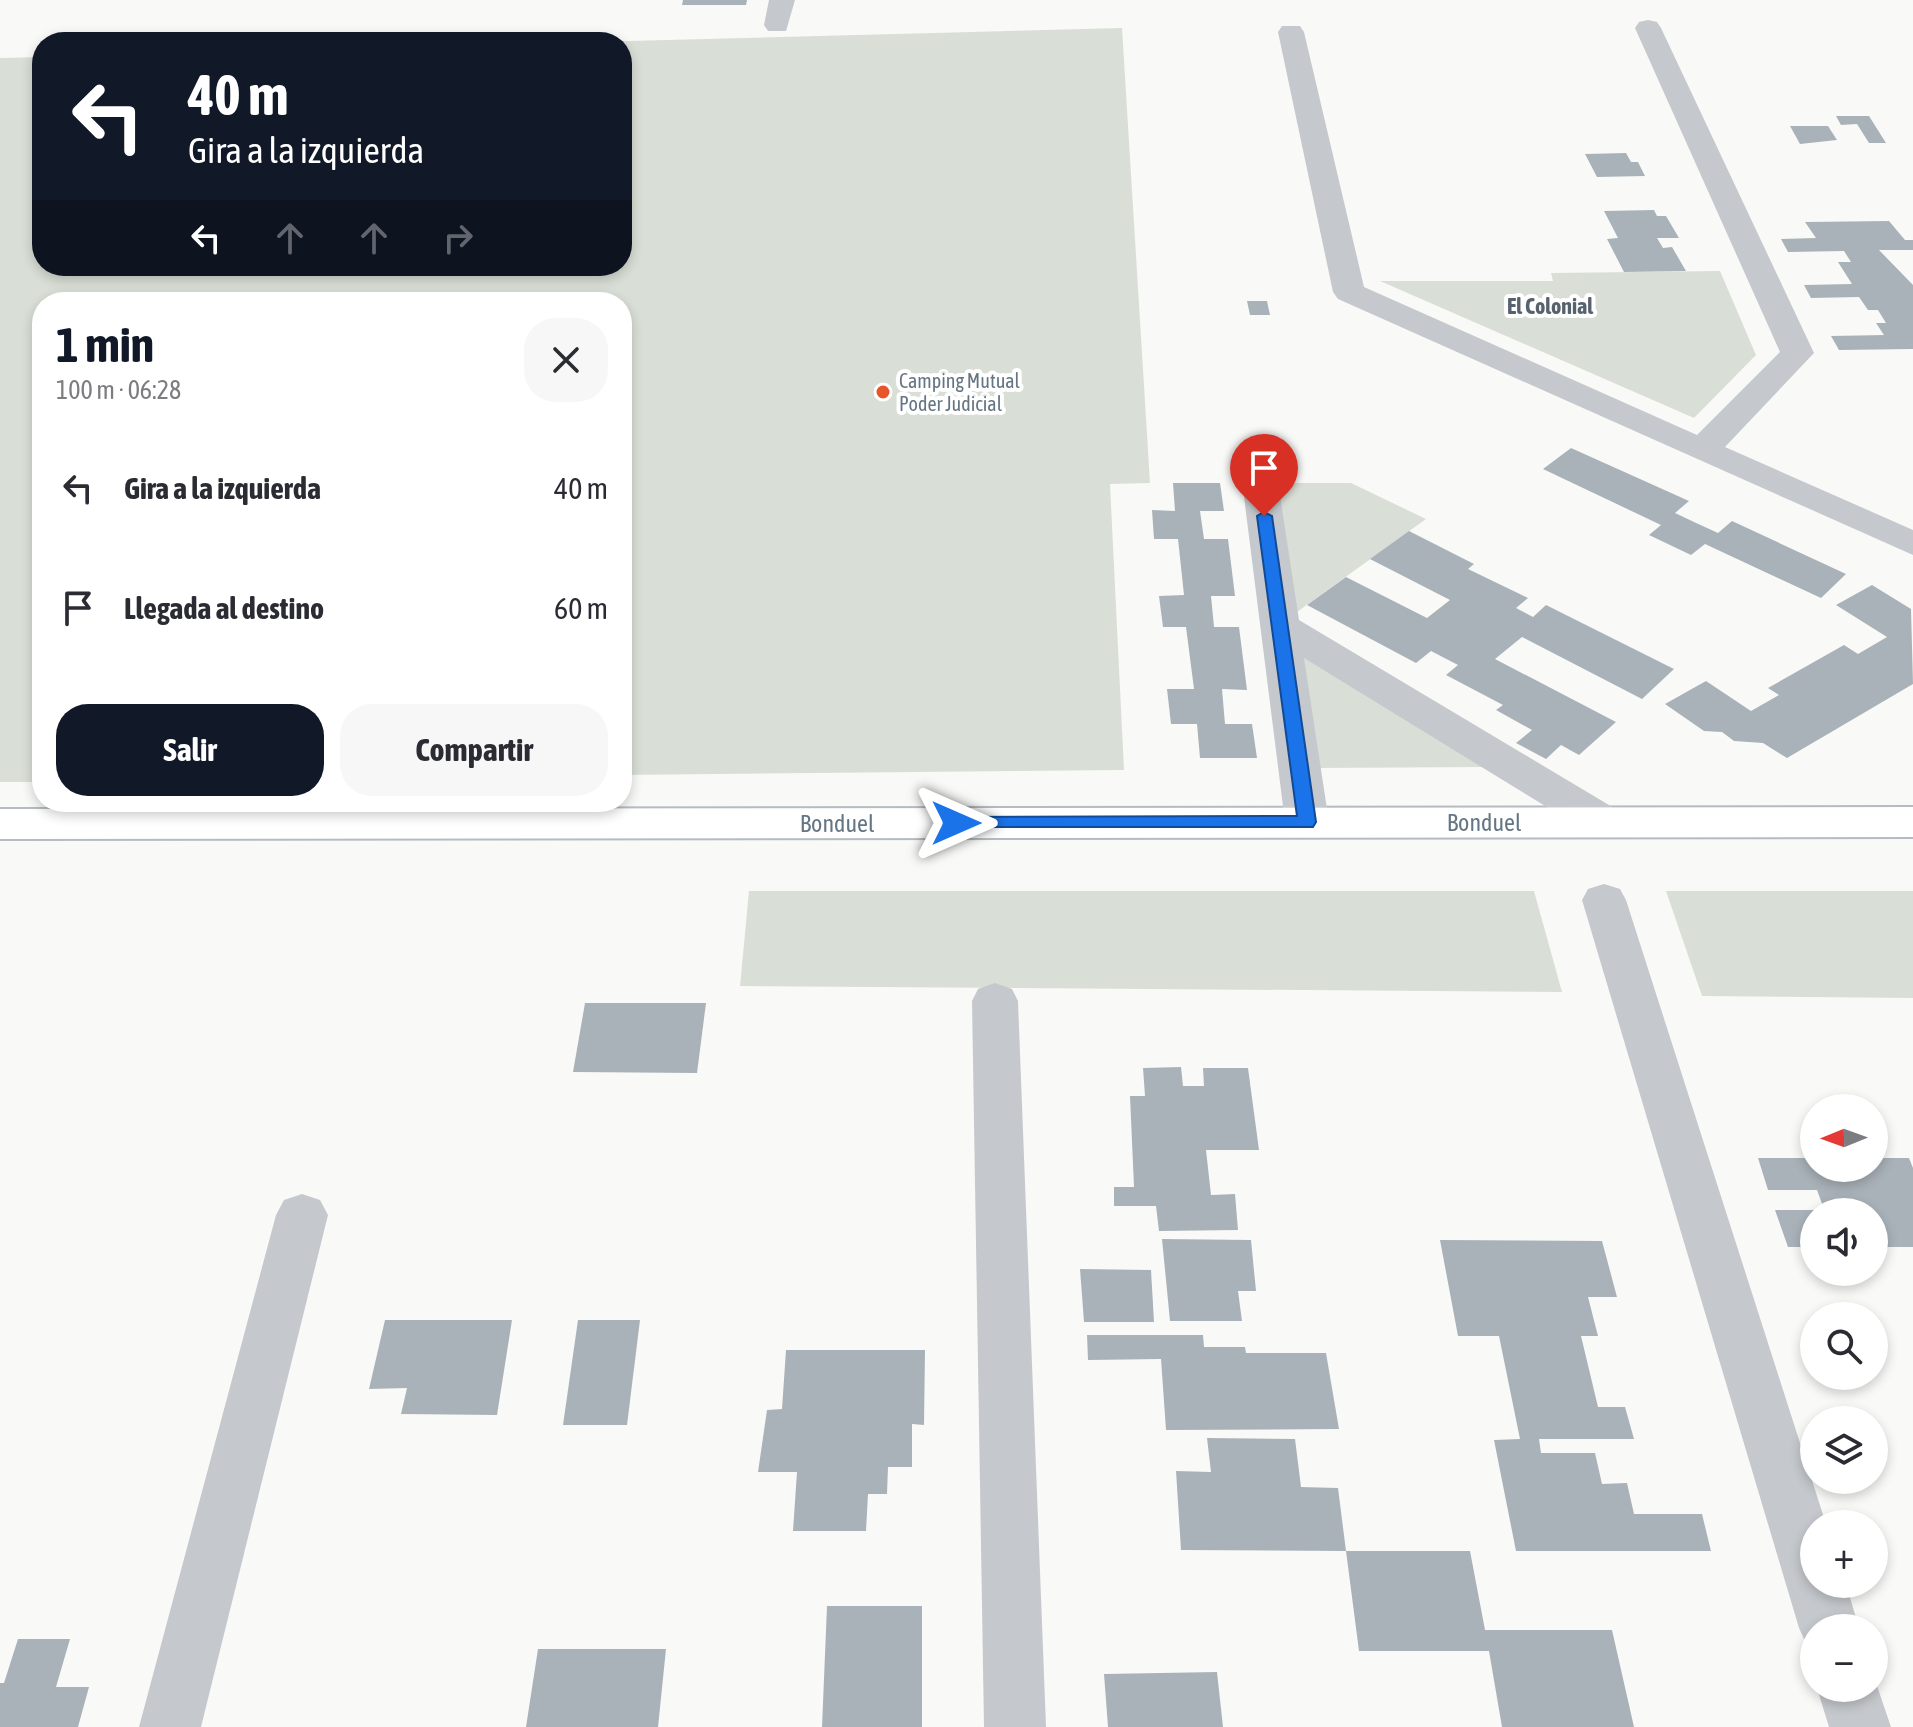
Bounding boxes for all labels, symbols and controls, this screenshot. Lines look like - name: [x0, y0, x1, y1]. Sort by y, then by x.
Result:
- text: 40 m: [188, 63, 289, 127]
- icon: left: [56, 64, 160, 168]
- text: Gira a la izquierda: [188, 129, 424, 171]
- icon: left: [184, 216, 228, 260]
- icon: ahead: [268, 216, 312, 260]
- icon: ahead: [352, 216, 396, 260]
- icon: right: [436, 216, 480, 260]
- district label: El Colonial: [1507, 293, 1594, 319]
- text: 1 min: [56, 317, 154, 372]
- button: close: [524, 318, 608, 402]
- place label: Camping Mutual Poder Judicial: [899, 369, 1021, 415]
- text: 100 m · 06:28: [56, 375, 181, 405]
- marker: Camping Mutual Poder Judicial: [874, 383, 892, 401]
- pin: [1230, 434, 1298, 516]
- icon: arrive: [1242, 446, 1286, 490]
- icon: left: [56, 466, 100, 510]
- text: Gira a la izquierda: [124, 471, 321, 505]
- text: 40 m: [554, 471, 608, 505]
- icon: arrive: [56, 586, 100, 630]
- text: Llegada al destino: [124, 591, 324, 625]
- text: 60 m: [554, 591, 608, 625]
- button: Salir: [56, 704, 324, 796]
- button: Compartir: [340, 704, 608, 796]
- position arrow: [914, 781, 998, 865]
- street label: Bonduel: [1447, 809, 1522, 836]
- street label: Bonduel: [800, 810, 875, 837]
- north arrow: [1800, 1094, 1888, 1182]
- map controls: [1800, 1094, 1888, 1702]
- button: sound: [1800, 1198, 1888, 1286]
- button: search: [1800, 1302, 1888, 1390]
- button: layers: [1800, 1406, 1888, 1494]
- button: +: [1800, 1510, 1888, 1598]
- button: −: [1800, 1614, 1888, 1702]

